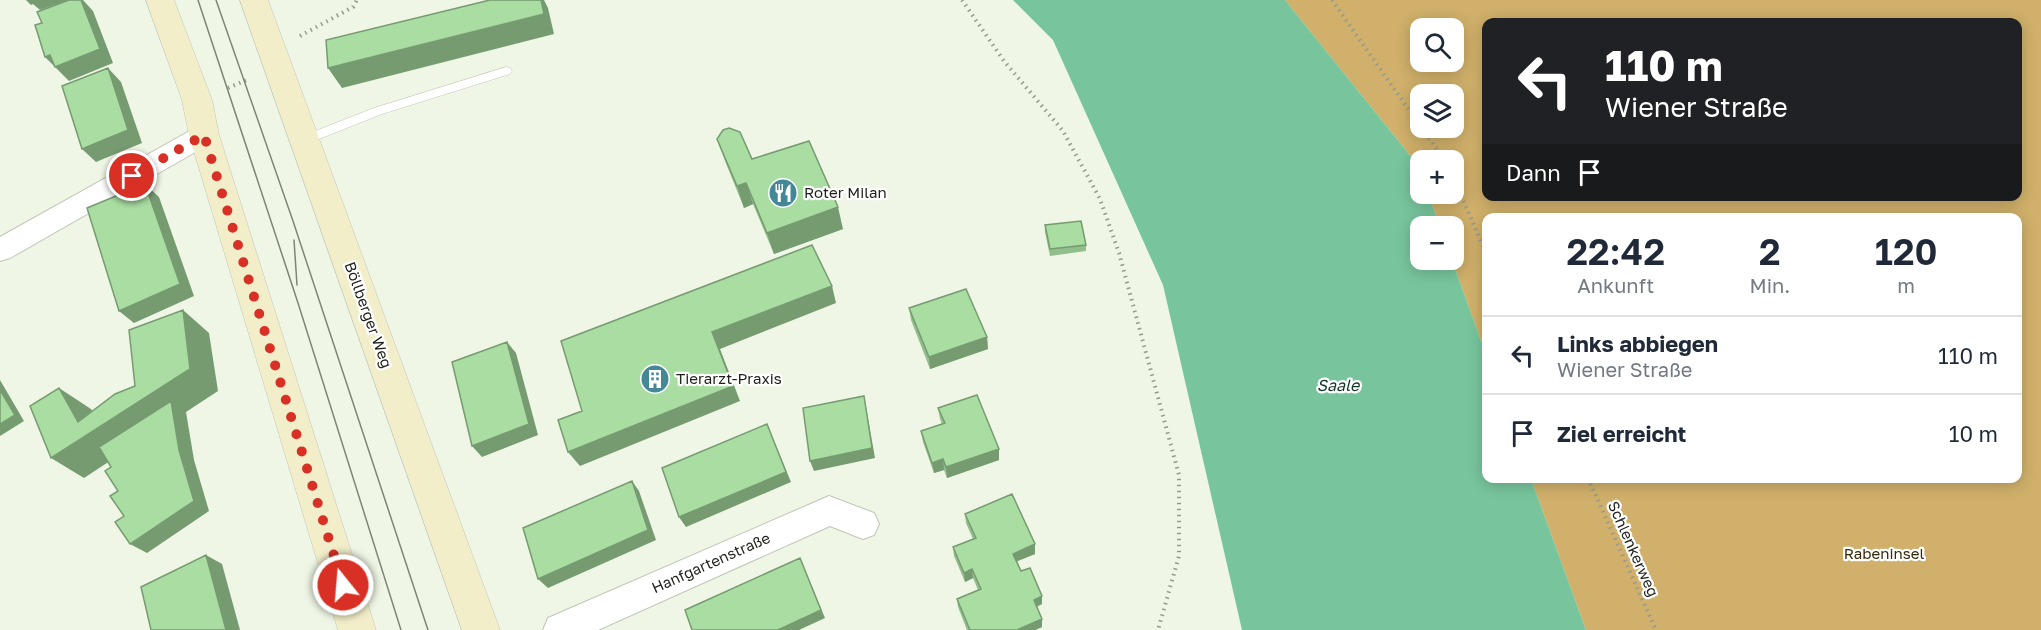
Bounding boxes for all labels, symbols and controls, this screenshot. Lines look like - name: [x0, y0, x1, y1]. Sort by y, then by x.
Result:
- map controls: [1410, 18, 1464, 270]
- button: search: [1410, 18, 1464, 72]
- text: 110 m: [1605, 40, 1723, 90]
- icon: left: [1506, 42, 1584, 120]
- button: layers: [1410, 84, 1464, 138]
- text: Wiener Straße: [1605, 91, 1788, 123]
- pin: [106, 150, 157, 201]
- button: +: [1410, 150, 1464, 204]
- icon: arrive: [1573, 156, 1606, 189]
- icon: arrive: [115, 159, 148, 192]
- text: Dann: [1506, 159, 1561, 186]
- restaurant icon: Roter Milan: [767, 177, 799, 209]
- place label: Roter Milan: [804, 183, 887, 201]
- button: −: [1410, 216, 1464, 270]
- text: 22:42: [1566, 230, 1665, 273]
- text: 2: [1759, 230, 1781, 273]
- text: 120: [1875, 230, 1938, 273]
- street label: Böllberger Weg: [341, 259, 396, 370]
- text: Ankunft: [1577, 273, 1654, 297]
- text: Min.: [1749, 273, 1790, 297]
- text: m: [1897, 273, 1915, 297]
- text: Links abbiegen: [1557, 330, 1718, 357]
- icon: left: [1506, 339, 1539, 372]
- text: 110 m: [1938, 342, 1998, 369]
- text: Wiener Straße: [1557, 357, 1692, 381]
- building icon: Tierarzt-Praxis: [639, 363, 671, 395]
- place label: Tierarzt-Praxis: [676, 369, 782, 387]
- water label: Saale: [1317, 375, 1361, 395]
- icon: arrive: [1506, 417, 1539, 450]
- text: Ziel erreicht: [1557, 420, 1686, 447]
- text: 10 m: [1949, 420, 1998, 447]
- street label: Schlenkerweg: [1605, 498, 1663, 599]
- street label: Hanfgartenstraße: [649, 528, 773, 596]
- park label: Rabeninsel: [1844, 544, 1924, 562]
- position arrow: [311, 553, 375, 617]

